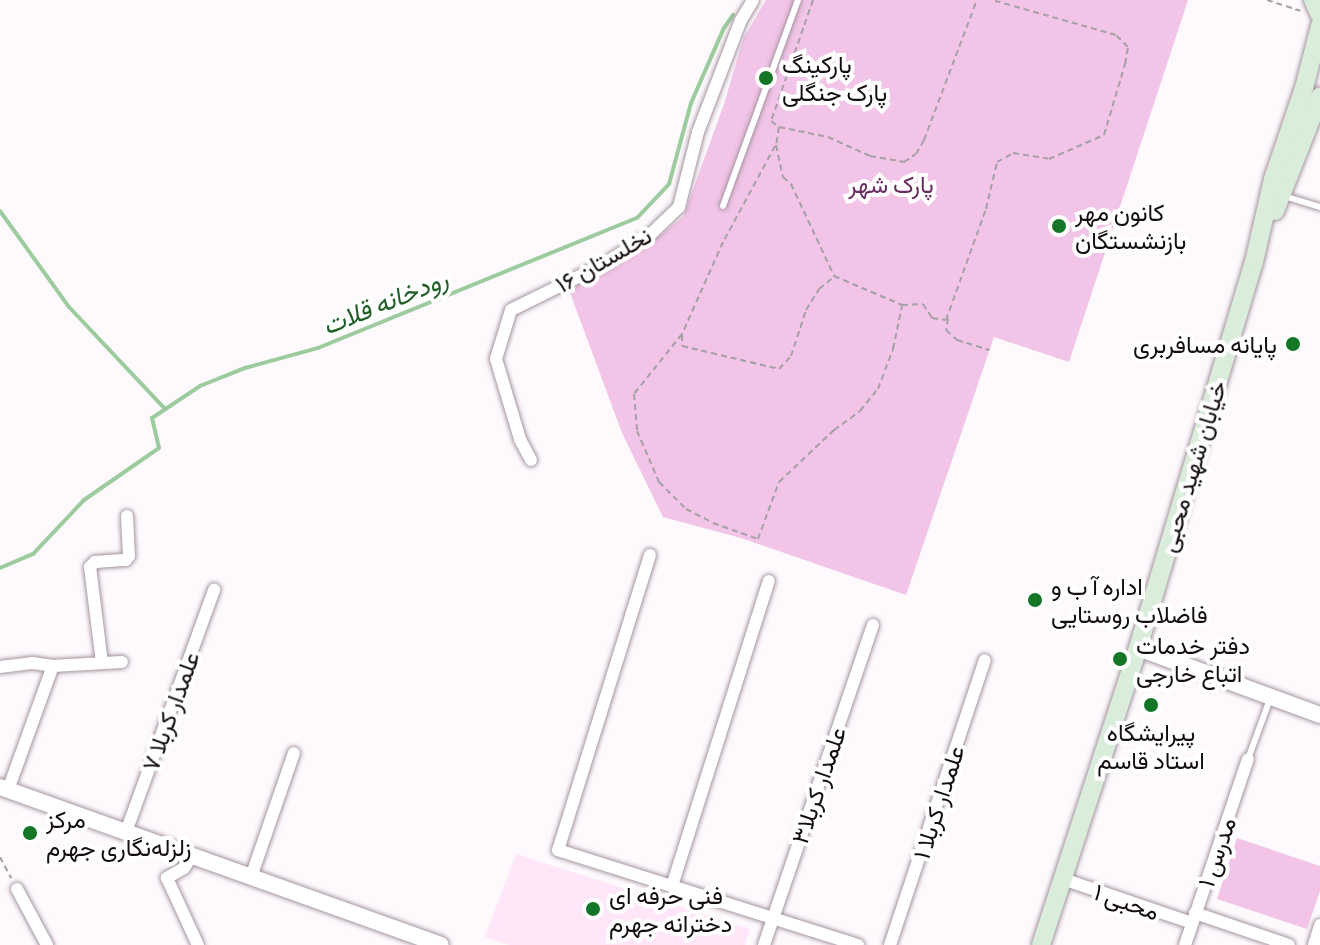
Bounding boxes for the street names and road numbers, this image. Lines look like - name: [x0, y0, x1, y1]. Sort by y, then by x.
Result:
- street label: نخلستان ۱۶: [550, 220, 656, 298]
- street label: خیابان شهید محبی: [1152, 377, 1232, 555]
- street label: علمدار کربلا ۷: [135, 647, 205, 775]
- street label: علمدار کربلا۳: [785, 723, 851, 847]
- street label: علمدار کربلا ۱: [906, 742, 970, 862]
- street label: مدرس ۱: [1191, 813, 1241, 891]
- street label: محبی ۱: [1091, 876, 1163, 926]

